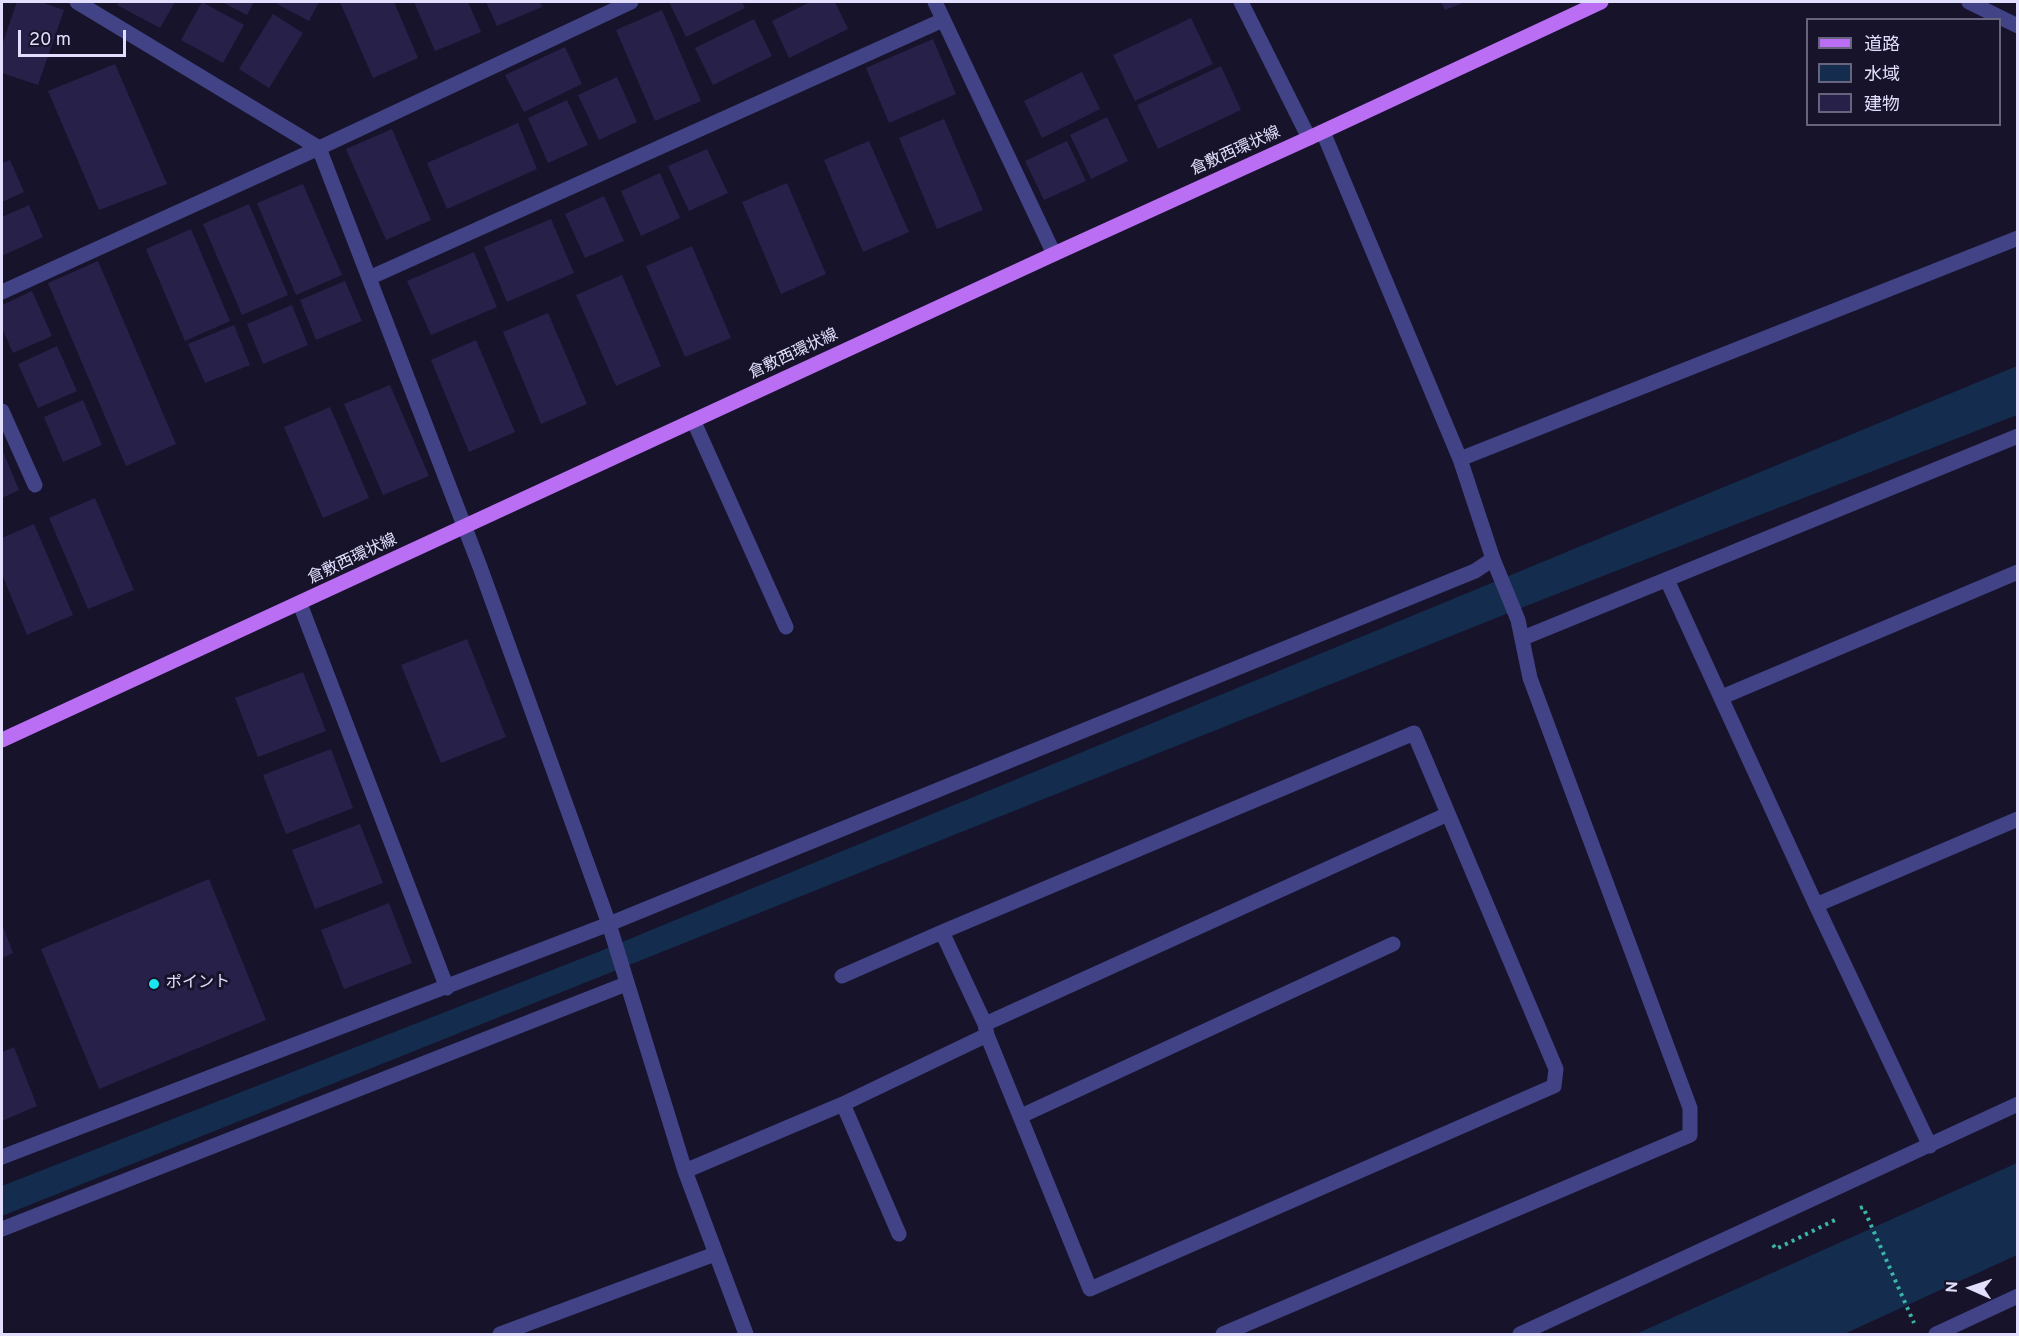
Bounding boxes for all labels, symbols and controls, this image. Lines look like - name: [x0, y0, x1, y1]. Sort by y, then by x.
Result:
- scale bar: [21, 18, 129, 56]
- legend: [1806, 18, 2001, 126]
- text: 20 m: [29, 29, 71, 52]
- text: 道路: [1864, 34, 1900, 57]
- text: 水域: [1864, 64, 1900, 87]
- text: 建物: [1864, 94, 1900, 117]
- street label: 倉敷西環状線: [1188, 124, 1284, 180]
- street label: 倉敷西環状線: [746, 326, 842, 384]
- street label: 倉敷西環状線: [305, 531, 401, 589]
- place label: ポイント: [166, 974, 230, 994]
- marker: ポイント: [147, 977, 161, 991]
- north arrow: [1941, 1258, 2001, 1318]
- text: N: [1943, 1281, 1963, 1293]

